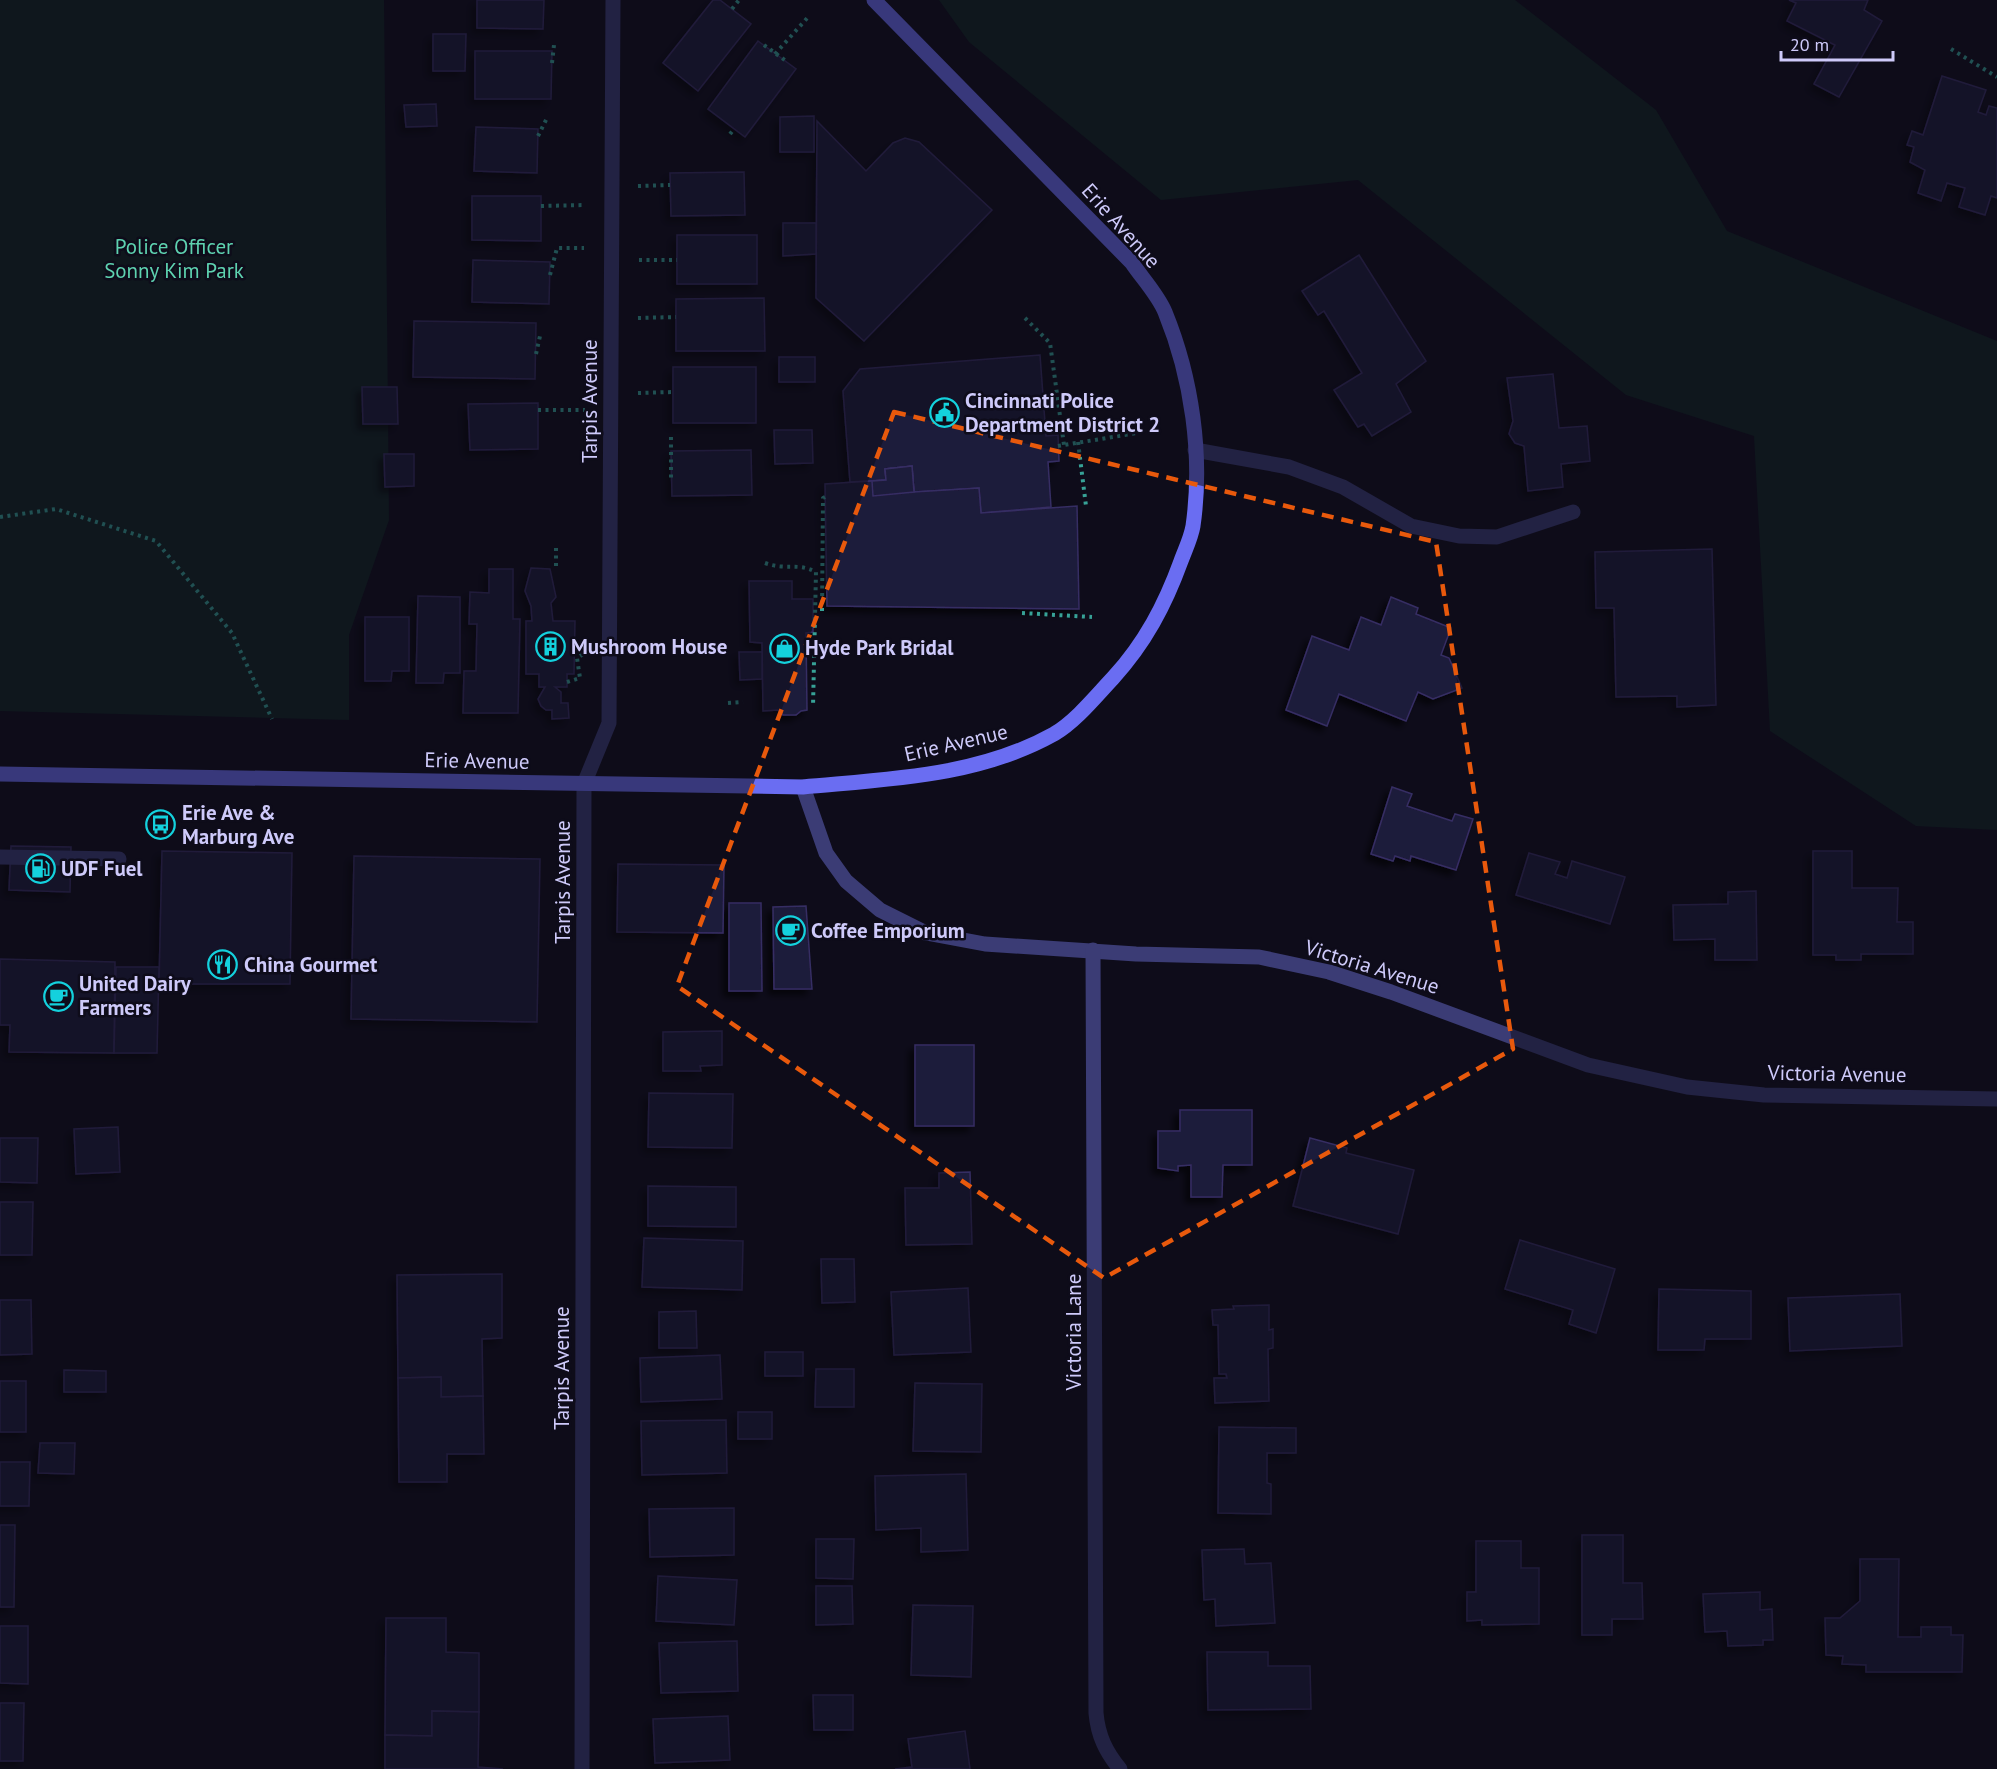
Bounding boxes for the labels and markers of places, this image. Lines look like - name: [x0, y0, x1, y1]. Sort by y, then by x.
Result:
- place label: Cincinnati Police Department District 2: [965, 387, 1160, 438]
- public building icon: Cincinnati Police Department District 2: [928, 397, 960, 429]
- building icon: Mushroom House: [534, 631, 566, 663]
- shop icon: Hyde Park Bridal: [768, 632, 800, 664]
- place label: Mushroom House: [571, 633, 727, 660]
- place label: Hyde Park Bridal: [805, 634, 954, 661]
- place label: Erie Ave & Marburg Ave: [182, 799, 294, 850]
- bus stop icon: Erie Ave & Marburg Ave: [145, 809, 177, 841]
- fuel station icon: UDF Fuel: [24, 853, 56, 885]
- place label: UDF Fuel: [61, 855, 143, 882]
- cafe icon: Coffee Emporium: [774, 915, 806, 947]
- place label: Coffee Emporium: [811, 917, 965, 944]
- restaurant icon: China Gourmet: [207, 949, 239, 981]
- place label: China Gourmet: [244, 951, 378, 978]
- place label: United Dairy Farmers: [79, 970, 192, 1021]
- cafe icon: United Dairy Farmers: [42, 980, 74, 1012]

